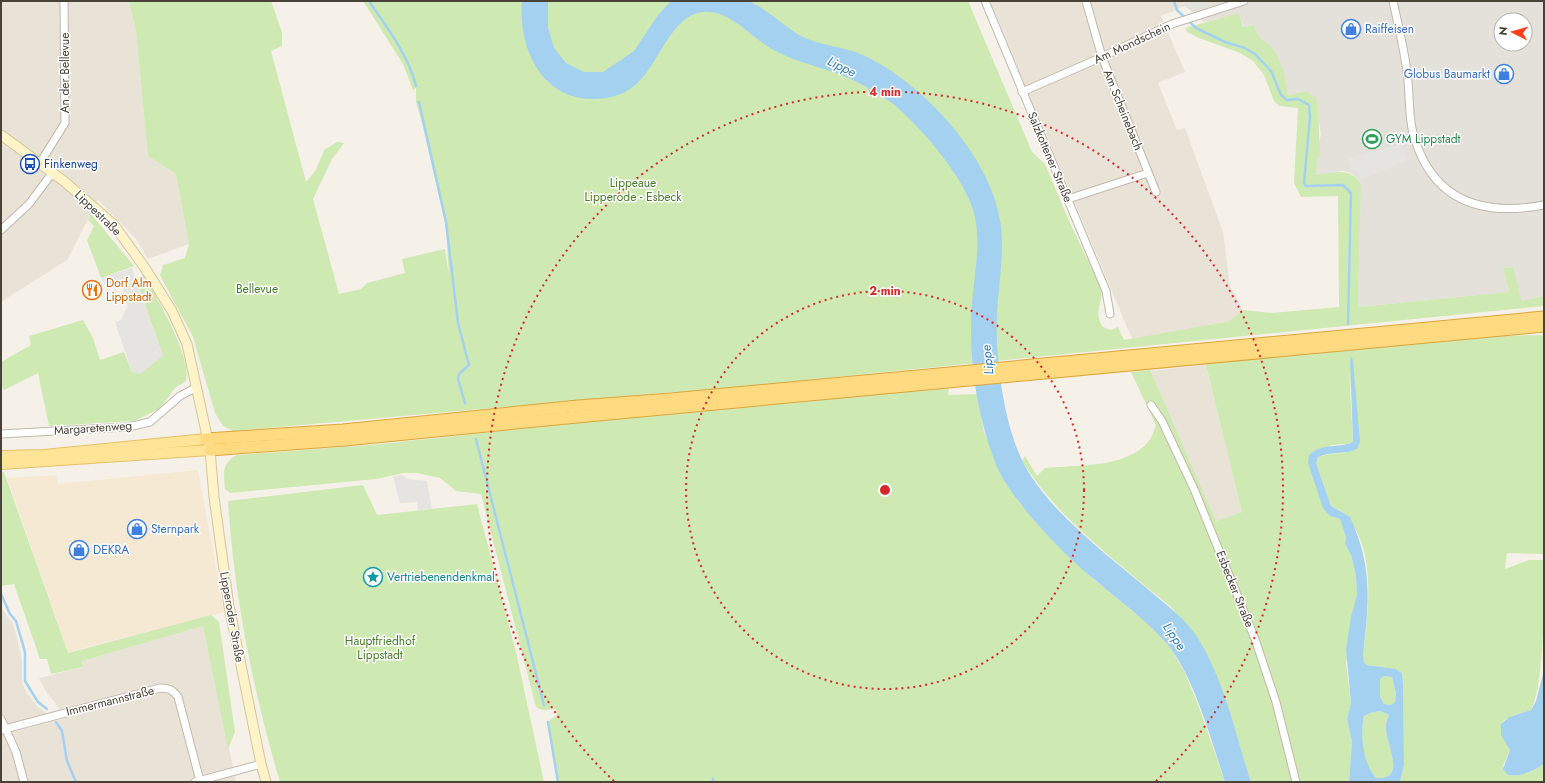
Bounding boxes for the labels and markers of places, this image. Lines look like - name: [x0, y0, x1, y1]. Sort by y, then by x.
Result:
- shop icon: Raiffeisen: [1340, 18, 1362, 40]
- place label: Raiffeisen: [1365, 20, 1414, 38]
- shop icon: Globus Baumarkt: [1493, 63, 1515, 85]
- place label: Globus Baumarkt: [1404, 65, 1490, 83]
- sports icon: GYM Lippstadt: [1361, 128, 1383, 150]
- place label: GYM Lippstadt: [1386, 130, 1461, 148]
- bus stop icon: Finkenweg: [19, 153, 41, 175]
- place label: Finkenweg: [44, 155, 98, 173]
- place label: Dorf Alm Lippstadt: [106, 274, 152, 306]
- restaurant icon: Dorf Alm Lippstadt: [81, 279, 103, 301]
- centre of rings: [878, 483, 892, 497]
- shop icon: Sternpark: [126, 518, 148, 540]
- place label: Sternpark: [151, 520, 200, 538]
- shop icon: DEKRA: [68, 539, 90, 561]
- place label: DEKRA: [93, 541, 129, 559]
- place icon: Vertriebenendenkmal: [362, 566, 384, 588]
- place label: Vertriebenendenkmal: [387, 568, 495, 586]

